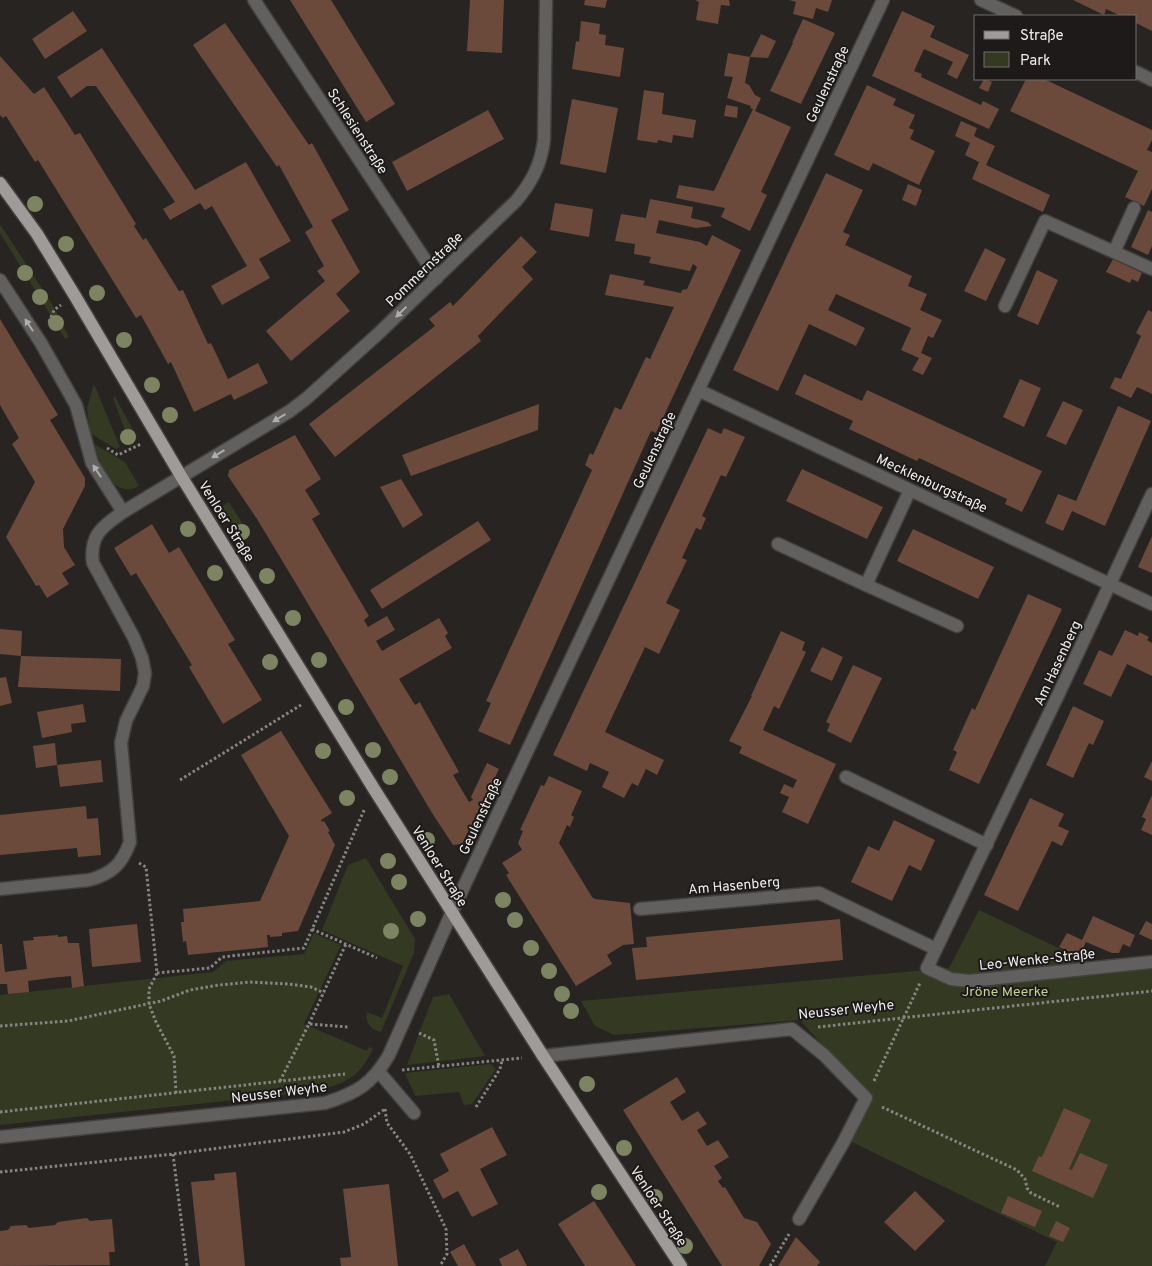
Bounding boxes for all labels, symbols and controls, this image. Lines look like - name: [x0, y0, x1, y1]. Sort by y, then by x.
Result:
- legend: [974, 15, 1137, 80]
- text: Straße: [1020, 27, 1064, 46]
- street label: Geulenstraße: [803, 43, 854, 126]
- text: Park: [1020, 52, 1051, 71]
- street label: Schlesienstraße: [323, 86, 391, 178]
- street label: Pommernstraße: [383, 229, 467, 311]
- one-way arrow: [396, 306, 408, 318]
- one-way arrow: [24, 318, 33, 331]
- street label: Geulenstraße: [630, 409, 681, 492]
- one-way arrow: [272, 413, 285, 422]
- one-way arrow: [212, 450, 225, 459]
- street label: Mecklenburgstraße: [873, 451, 990, 518]
- one-way arrow: [92, 464, 102, 477]
- street label: Venloer Straße: [194, 478, 257, 565]
- street label: Am Hasenberg: [1031, 618, 1086, 709]
- street label: Geulenstraße: [456, 775, 507, 858]
- street label: Venloer Straße: [407, 823, 470, 910]
- street label: Am Hasenberg: [688, 874, 781, 899]
- street label: Leo-Wenke-Straße: [978, 946, 1096, 975]
- park label: Jröne Meerke: [962, 984, 1048, 1001]
- street label: Neusser Weyhe: [797, 997, 895, 1024]
- street label: Neusser Weyhe: [230, 1079, 328, 1108]
- street label: Venloer Straße: [625, 1164, 690, 1250]

